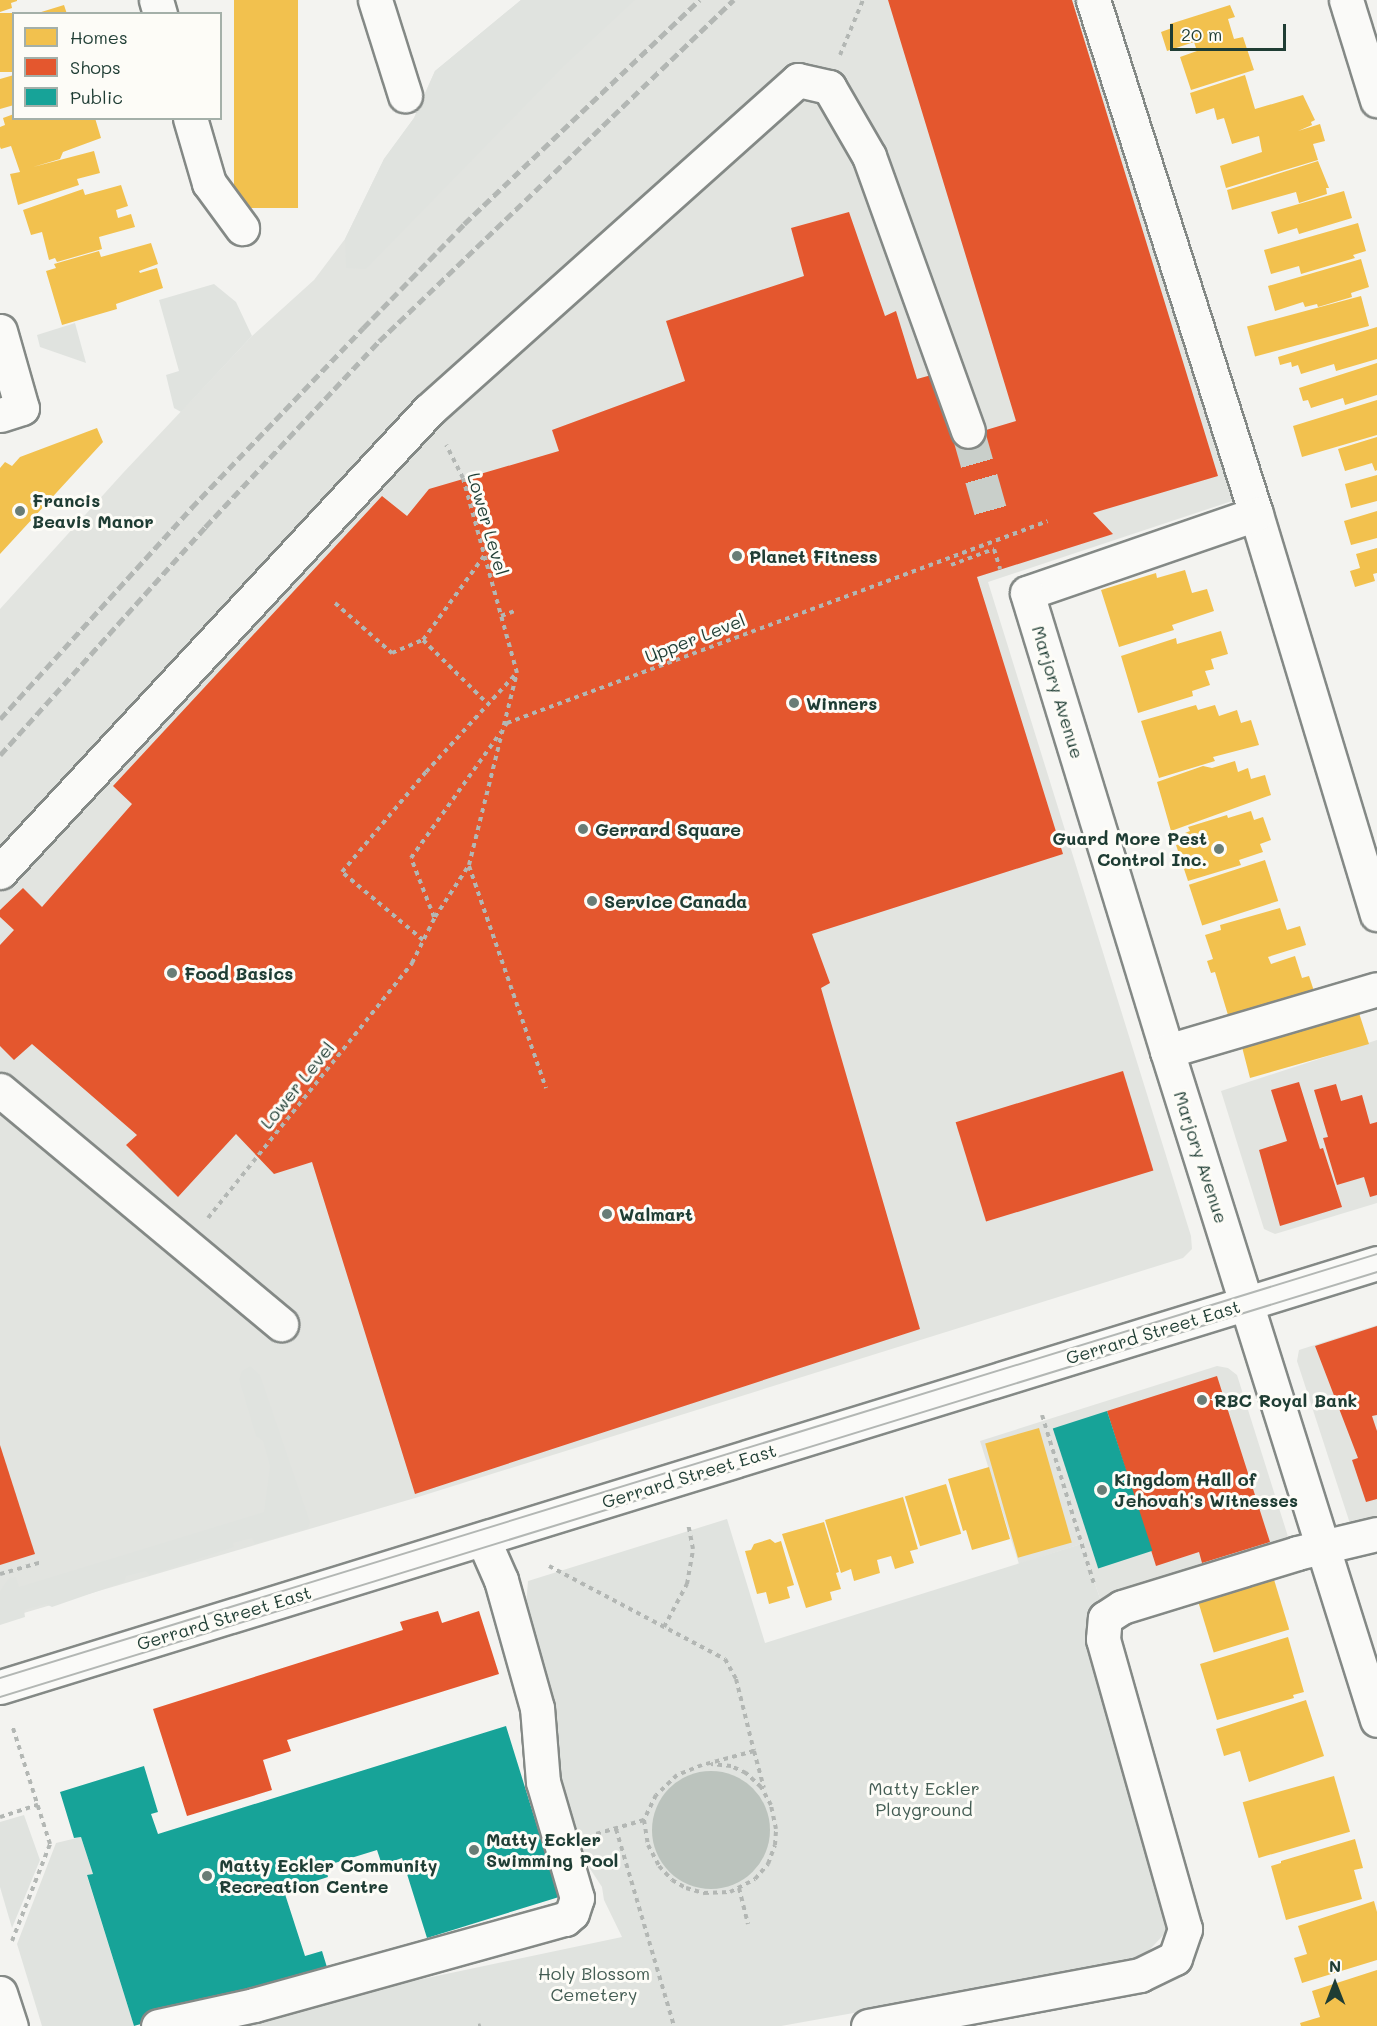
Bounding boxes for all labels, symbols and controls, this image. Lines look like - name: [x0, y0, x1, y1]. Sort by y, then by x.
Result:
- legend: [12, 12, 222, 120]
- scale bar: [1173, 12, 1288, 50]
- text: 20 m: [1181, 22, 1222, 46]
- text: Homes: [70, 25, 128, 49]
- text: Shops: [70, 55, 121, 79]
- text: Public: [70, 85, 123, 109]
- street label: Lower Level: [463, 470, 513, 578]
- place label: Francis Beavis Manor: [32, 490, 154, 532]
- marker: Francis Beavis Manor: [13, 504, 27, 518]
- place label: Planet Fitness: [749, 545, 878, 567]
- marker: Planet Fitness: [730, 549, 744, 563]
- street label: Upper Level: [642, 609, 748, 667]
- street label: Marjory Avenue: [1028, 623, 1088, 761]
- place label: Winners: [806, 692, 877, 714]
- marker: Winners: [787, 696, 801, 710]
- place label: Gerrard Square: [595, 818, 741, 840]
- marker: Gerrard Square: [576, 822, 590, 836]
- place label: Guard More Pest Control Inc.: [1052, 828, 1207, 870]
- marker: Guard More Pest Control Inc.: [1212, 842, 1226, 856]
- place label: Service Canada: [604, 890, 747, 912]
- marker: Service Canada: [585, 894, 599, 908]
- place label: Food Basics: [184, 962, 293, 984]
- marker: Food Basics: [165, 966, 179, 980]
- street label: Lower Level: [255, 1037, 339, 1133]
- street label: Marjory Avenue: [1169, 1088, 1233, 1226]
- place label: Walmart: [619, 1203, 693, 1225]
- marker: Walmart: [600, 1207, 614, 1221]
- street label: Gerrard Street East: [1063, 1295, 1243, 1369]
- place label: RBC Royal Bank: [1214, 1389, 1357, 1411]
- marker: RBC Royal Bank: [1195, 1393, 1209, 1407]
- street label: Gerrard Street East: [599, 1439, 779, 1513]
- place label: Kingdom Hall of Jehovah's Witnesses: [1114, 1469, 1298, 1512]
- marker: Kingdom Hall of Jehovah's Witnesses: [1095, 1483, 1109, 1497]
- street label: Gerrard Street East: [134, 1581, 314, 1655]
- park label: Matty Eckler Playground: [868, 1778, 980, 1820]
- place label: Matty Eckler Swimming Pool: [486, 1829, 618, 1872]
- marker: Matty Eckler Swimming Pool: [467, 1843, 481, 1857]
- place label: Matty Eckler Community Recreation Centre: [219, 1855, 438, 1898]
- marker: Matty Eckler Community Recreation Centre: [200, 1869, 214, 1883]
- north arrow: [1305, 1954, 1365, 2014]
- text: N: [1329, 1955, 1341, 1976]
- park label: Holy Blossom Cemetery: [538, 1963, 650, 2006]

